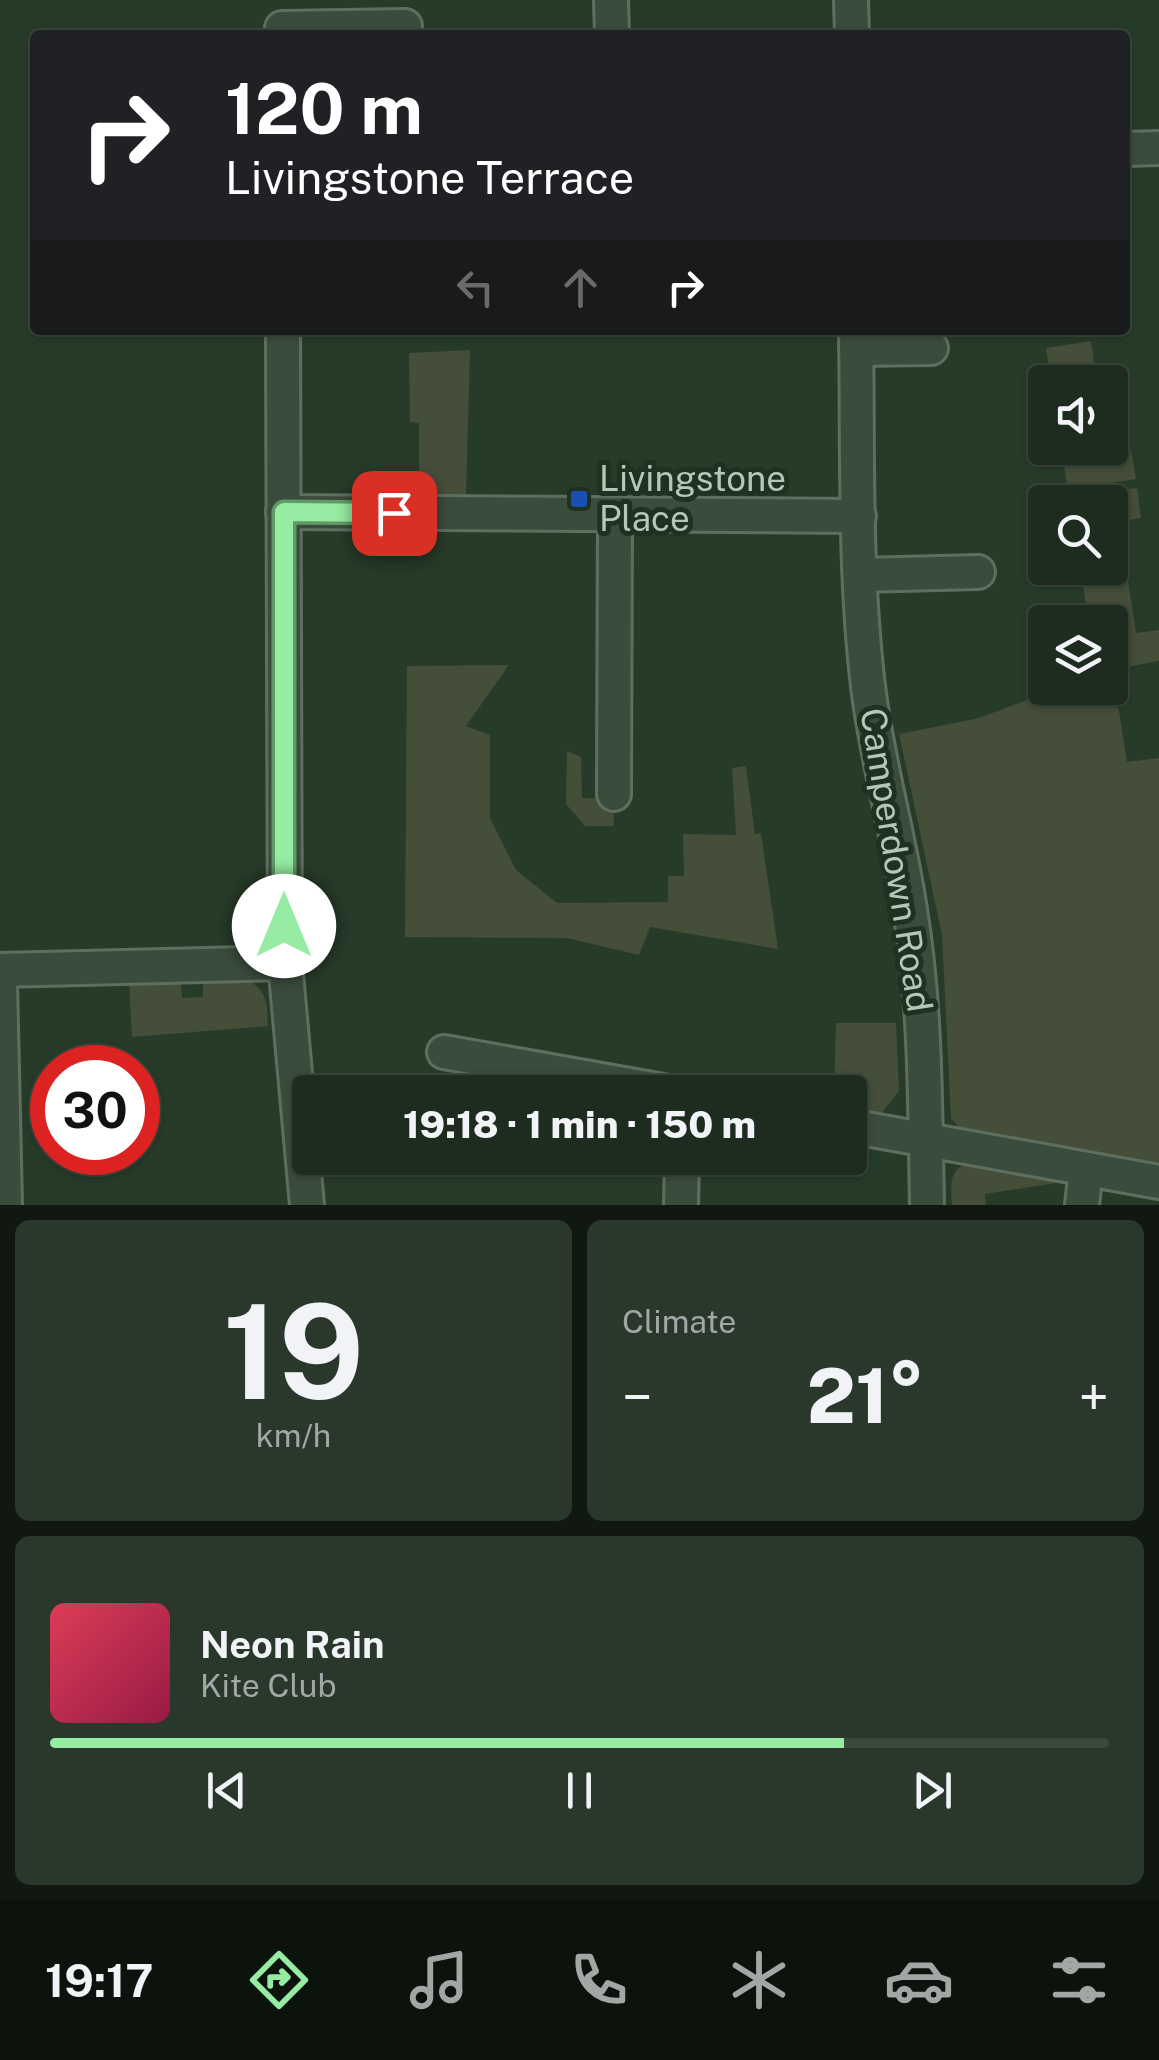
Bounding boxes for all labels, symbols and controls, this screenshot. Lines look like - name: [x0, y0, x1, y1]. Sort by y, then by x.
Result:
- text: 120 m: [225, 67, 423, 150]
- icon: right: [60, 70, 190, 200]
- text: Livingstone Terrace: [225, 151, 634, 204]
- icon: left: [448, 260, 503, 315]
- icon: ahead: [553, 260, 608, 315]
- icon: right: [658, 260, 713, 315]
- map controls: [1028, 365, 1128, 705]
- button: sound: [1028, 365, 1128, 465]
- place label: Livingstone Place: [599, 458, 786, 539]
- pin: [352, 471, 437, 556]
- button: search: [1028, 485, 1128, 585]
- icon: arrive: [367, 486, 422, 541]
- marker: Livingstone Place: [568, 488, 590, 510]
- button: layers: [1028, 605, 1128, 705]
- street label: Camperdown Road: [852, 705, 941, 1015]
- position arrow: [232, 874, 336, 978]
- speed limit sign: 30: [30, 1045, 160, 1175]
- text: 19:18 · 1 min · 150 m: [403, 1102, 756, 1147]
- text: 19: [223, 1276, 364, 1428]
- text: Climate: [622, 1303, 736, 1340]
- text: 21°: [807, 1352, 924, 1440]
- text: −: [622, 1365, 653, 1429]
- text: +: [1079, 1365, 1109, 1429]
- text: km/h: [256, 1417, 331, 1454]
- text: Neon Rain: [200, 1622, 384, 1667]
- text: Kite Club: [200, 1667, 337, 1704]
- icon: previous: [199, 1763, 254, 1818]
- icon: pause: [552, 1763, 607, 1818]
- icon: next: [905, 1763, 960, 1818]
- icon: directions: [244, 1945, 314, 2015]
- icon: music: [404, 1945, 474, 2015]
- icon: phone: [564, 1945, 634, 2015]
- icon: climate: [724, 1945, 794, 2015]
- icon: car: [884, 1945, 954, 2015]
- icon: filters: [1044, 1945, 1114, 2015]
- text: 19:17: [45, 1954, 154, 2007]

